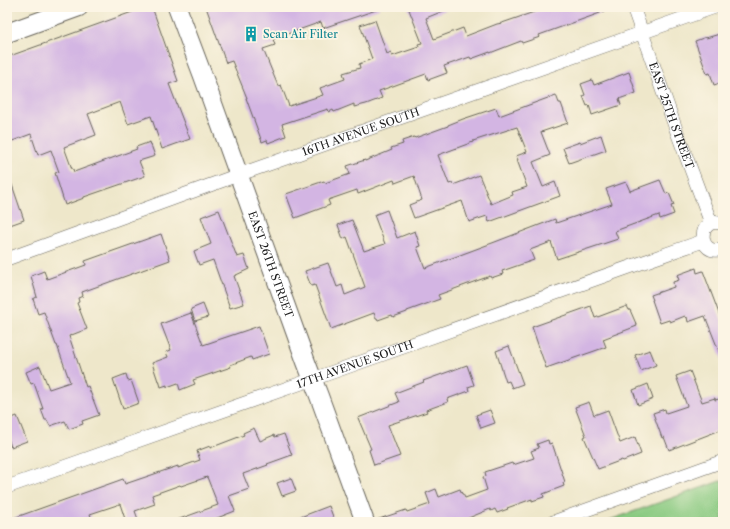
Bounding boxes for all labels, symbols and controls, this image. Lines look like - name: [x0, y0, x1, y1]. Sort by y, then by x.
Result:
- building icon: Scan Air Filter: [242, 25, 260, 43]
- place label: Scan Air Filter: [263, 27, 338, 41]
- street label: EAST 25TH STREET: [646, 60, 697, 171]
- street label: 16TH AVENUE SOUTH: [300, 105, 421, 159]
- street label: EAST 26TH STREET: [245, 209, 297, 321]
- street label: 17TH AVENUE SOUTH: [295, 337, 415, 391]

